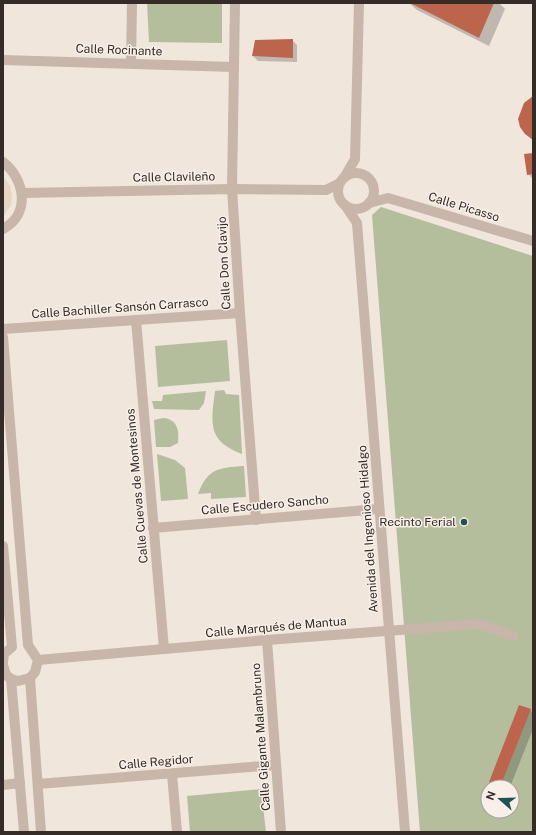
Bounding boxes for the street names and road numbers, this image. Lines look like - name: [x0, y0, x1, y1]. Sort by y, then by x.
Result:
- street label: Calle Rocinante: [75, 41, 163, 59]
- street label: Calle Clavileño: [133, 169, 216, 185]
- street label: Calle Picasso: [427, 190, 502, 225]
- street label: Calle Don Clavijo: [215, 216, 233, 310]
- street label: Calle Bachiller Sansón Carrasco: [31, 295, 209, 321]
- street label: Calle Cuevas de Montesinos: [123, 408, 151, 564]
- street label: Avenida del Ingenioso Hidalgo: [355, 445, 381, 613]
- street label: Calle Escudero Sancho: [201, 492, 330, 518]
- street label: Calle Marqués de Mantua: [205, 614, 347, 640]
- street label: Calle Gigante Malambruno: [249, 662, 273, 811]
- street label: Calle Regidor: [118, 752, 194, 772]

